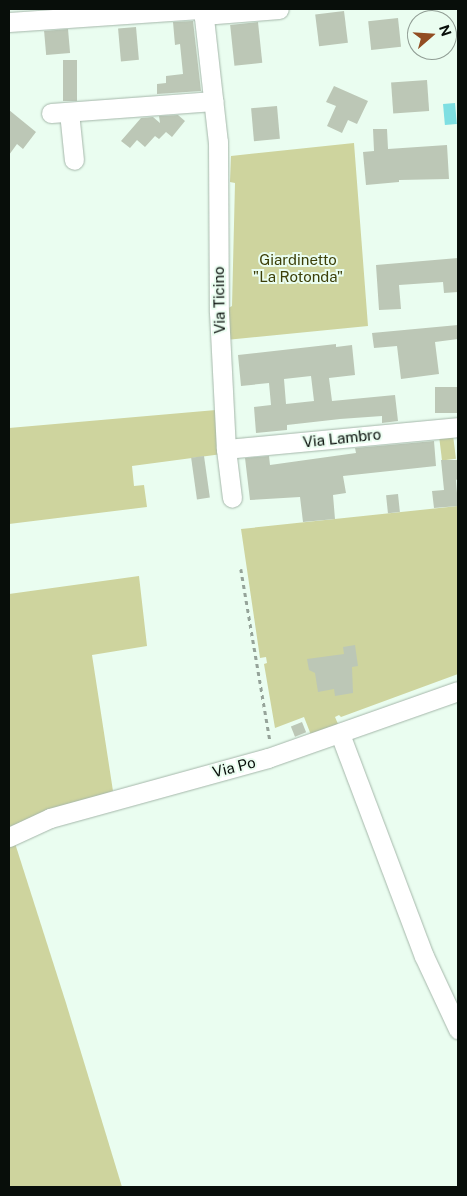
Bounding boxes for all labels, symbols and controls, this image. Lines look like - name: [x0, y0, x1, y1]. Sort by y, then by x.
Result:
- north arrow: [407, 10, 457, 60]
- text: N: [436, 23, 455, 38]
- park label: Giardinetto "La Rotonda": [253, 250, 343, 285]
- street label: Via Ticino: [209, 266, 229, 334]
- street label: Via Lambro: [302, 425, 382, 451]
- street label: Via Po: [211, 753, 257, 781]

